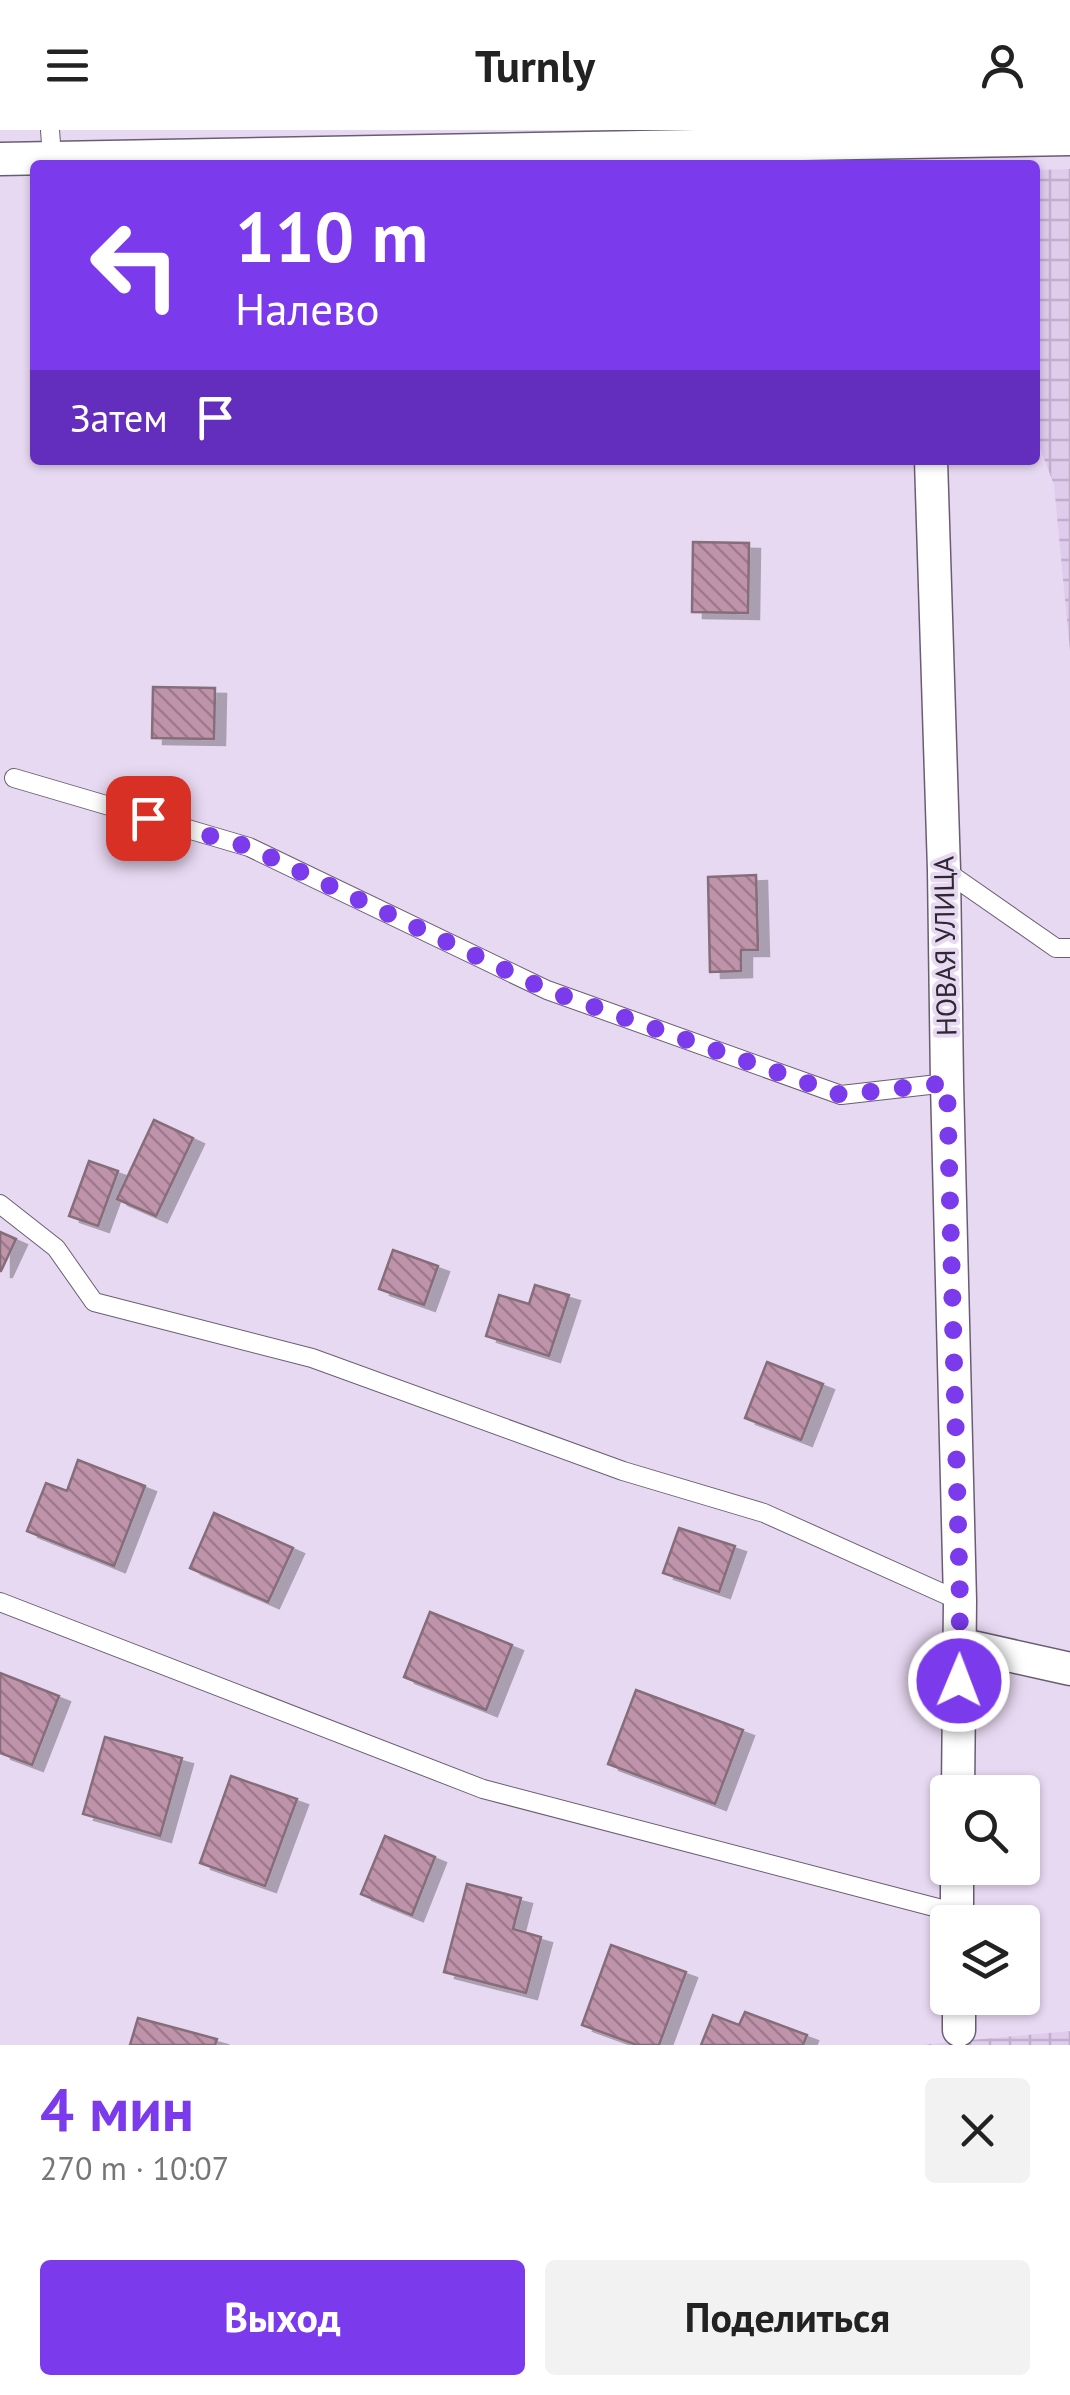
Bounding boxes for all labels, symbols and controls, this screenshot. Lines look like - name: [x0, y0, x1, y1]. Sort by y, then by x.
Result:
- text: Turnly: [475, 36, 595, 94]
- icon: menu: [40, 38, 95, 93]
- icon: person: [975, 38, 1030, 93]
- text: 110 m: [235, 191, 428, 281]
- icon: left: [70, 200, 200, 330]
- text: Налево: [235, 279, 380, 337]
- icon: arrive: [188, 390, 243, 445]
- text: Затем: [70, 393, 168, 442]
- pin: [106, 776, 191, 861]
- icon: arrive: [121, 791, 176, 846]
- street label: НОВАЯ УЛИЦА: [924, 855, 965, 1036]
- position arrow: [907, 1629, 1011, 1733]
- map controls: [930, 1775, 1040, 2015]
- button: search: [930, 1775, 1040, 1885]
- button: layers: [930, 1905, 1040, 2015]
- text: 4 мин: [40, 2070, 194, 2148]
- button: close: [925, 2078, 1030, 2183]
- text: 270 m · 10:07: [40, 2147, 229, 2189]
- button: Выход: [40, 2260, 525, 2375]
- button: Поделиться: [545, 2260, 1030, 2375]

